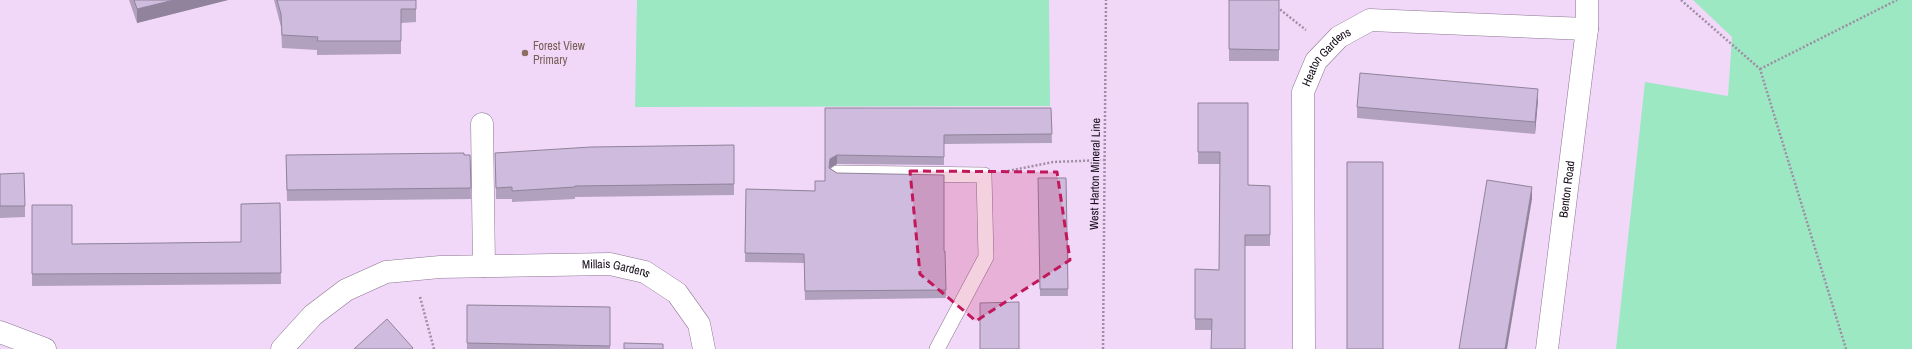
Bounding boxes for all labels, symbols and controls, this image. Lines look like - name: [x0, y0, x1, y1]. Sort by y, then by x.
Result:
- street label: Heaton Gardens: [1298, 24, 1354, 89]
- place label: Forest View Primary: [533, 38, 586, 68]
- marker: Forest View Primary: [520, 48, 530, 58]
- street label: West Harton Mineral Line: [1086, 118, 1104, 230]
- street label: Benton Road: [1555, 160, 1578, 219]
- street label: Millais Gardens: [582, 256, 654, 282]

